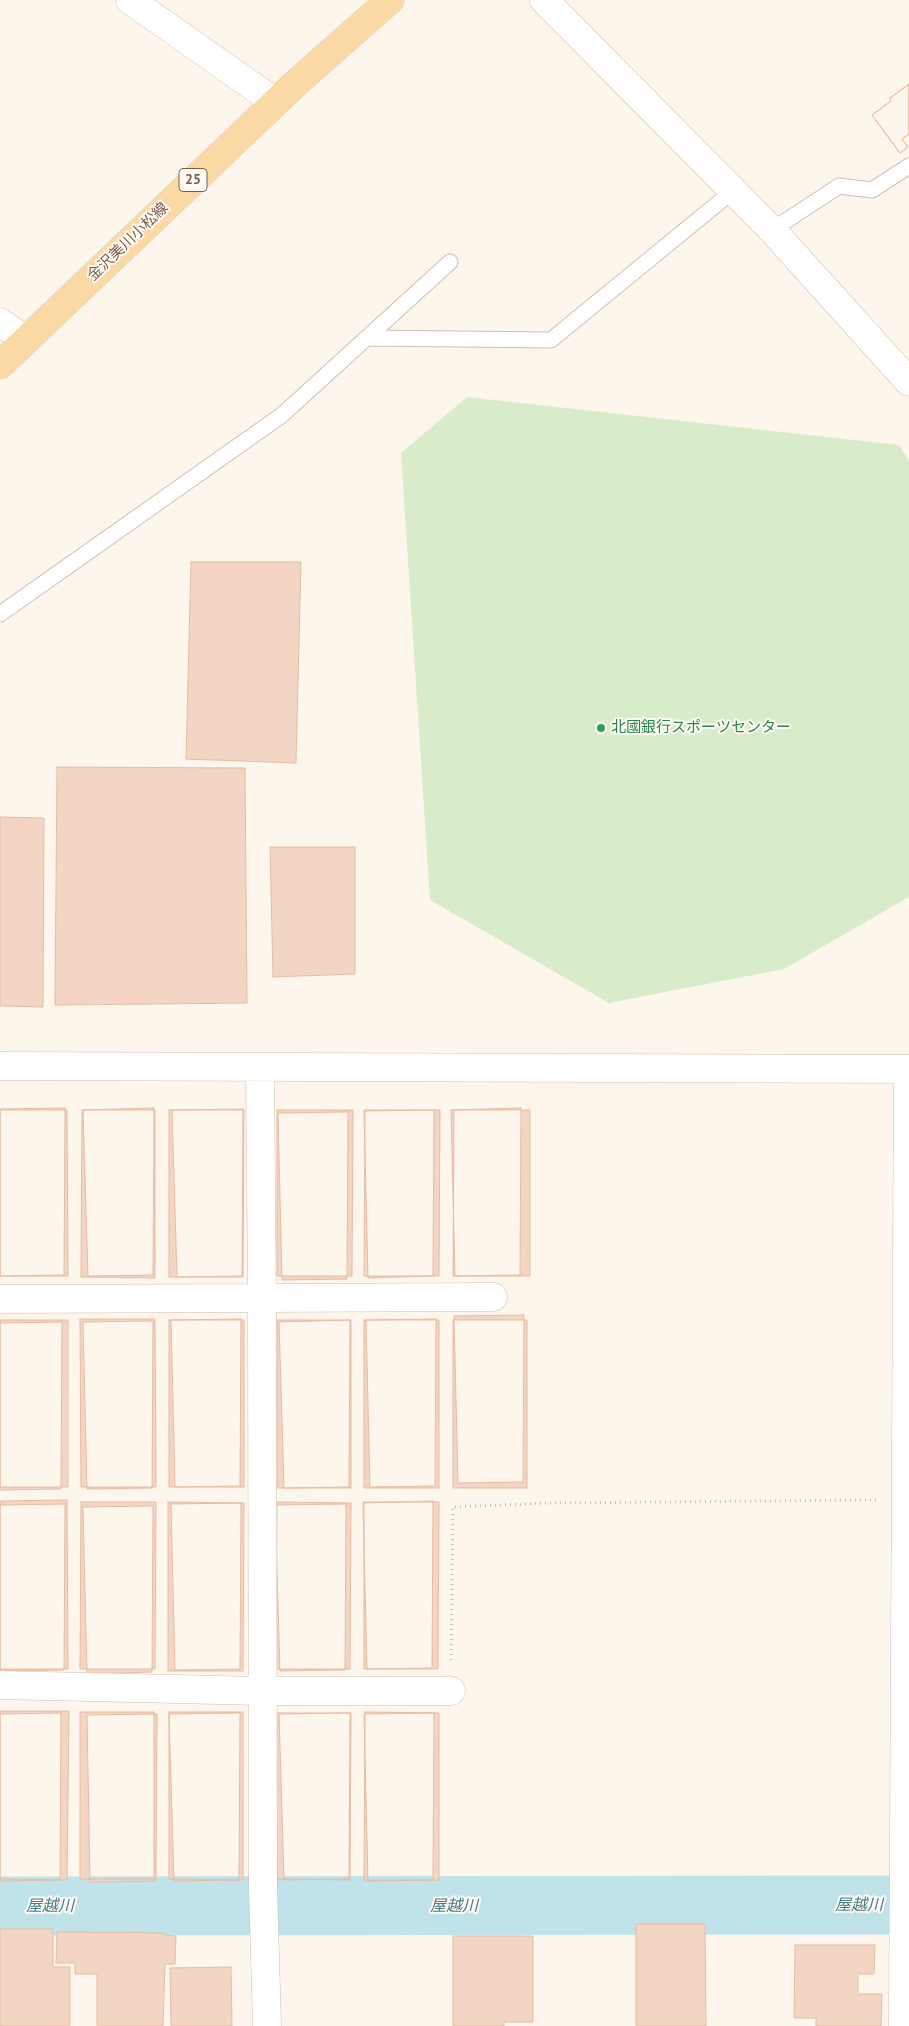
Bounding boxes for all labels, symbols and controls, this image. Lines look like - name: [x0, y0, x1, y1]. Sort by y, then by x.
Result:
- road number: 25: [179, 168, 207, 192]
- street label: 金沢美川小松線: [84, 199, 172, 285]
- place label: 北國銀行スポーツセンター: [611, 719, 791, 737]
- marker: 北國銀行スポーツセンター: [595, 722, 607, 734]
- water label: 屋越川: [835, 1895, 883, 1915]
- water label: 屋越川: [26, 1896, 74, 1916]
- water label: 屋越川: [430, 1896, 478, 1916]

